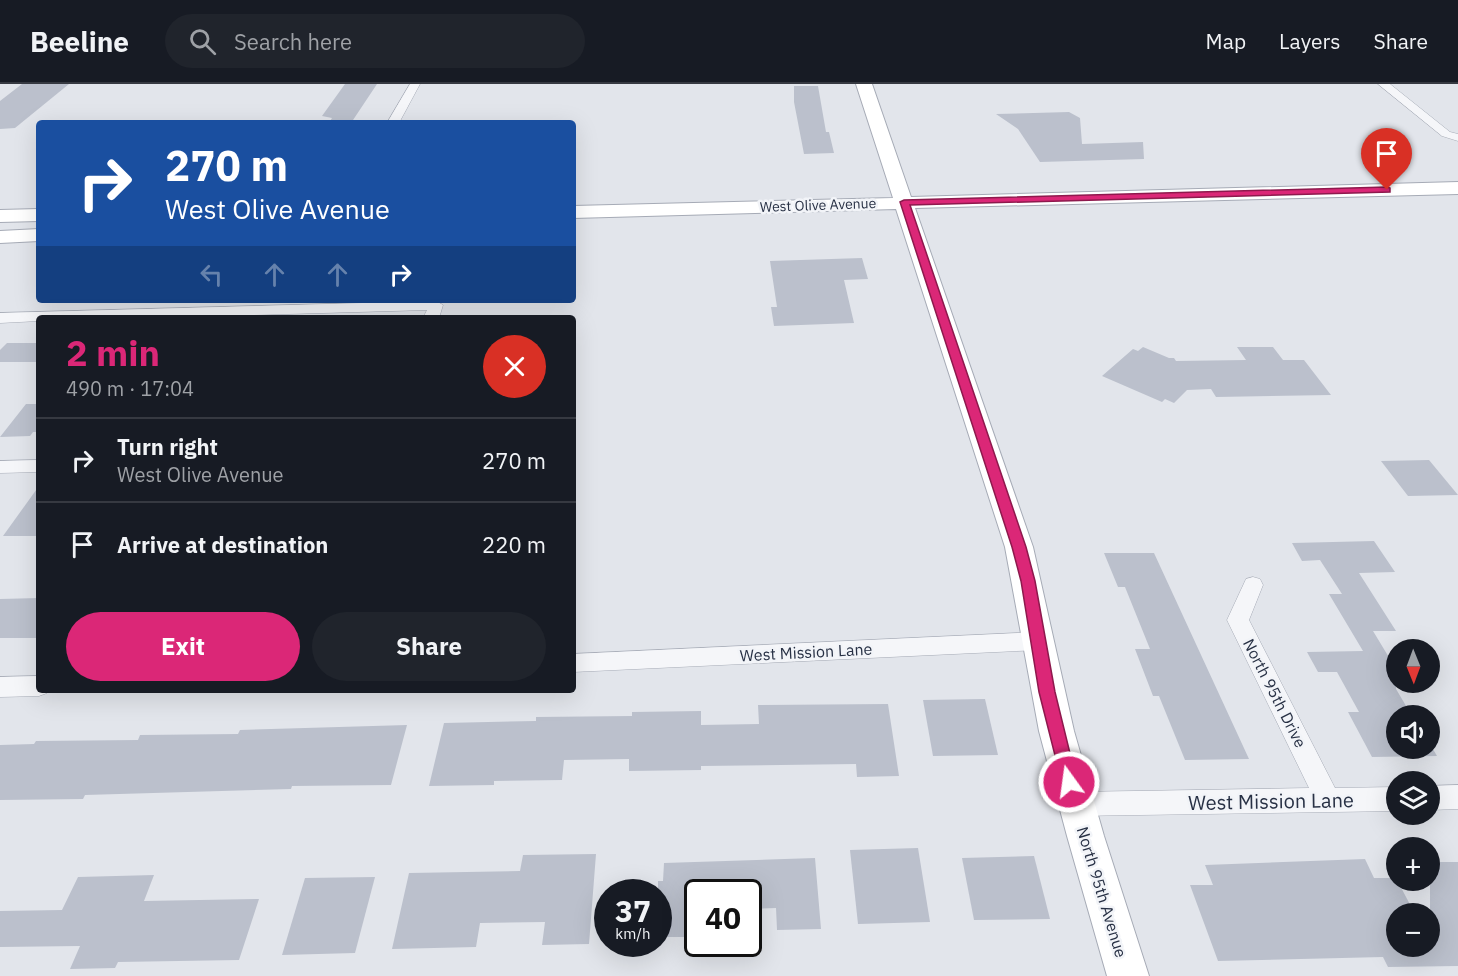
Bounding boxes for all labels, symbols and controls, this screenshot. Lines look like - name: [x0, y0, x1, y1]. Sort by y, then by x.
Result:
- search box: [165, 14, 585, 68]
- text: Beeline: [30, 23, 129, 60]
- icon: search: [186, 25, 219, 58]
- text: Search here: [234, 27, 352, 56]
- text: Map: [1206, 27, 1246, 55]
- text: Layers: [1279, 27, 1341, 55]
- text: Share: [1374, 27, 1428, 55]
- pin: [1361, 128, 1412, 190]
- icon: arrive: [1370, 137, 1403, 170]
- text: 270 m: [165, 138, 288, 193]
- icon: right: [66, 144, 144, 222]
- text: West Olive Avenue: [165, 191, 390, 226]
- street label: West Olive Avenue: [759, 194, 877, 216]
- icon: left: [195, 258, 228, 291]
- icon: ahead: [258, 258, 291, 291]
- icon: ahead: [321, 258, 354, 291]
- icon: right: [384, 258, 417, 291]
- text: 2 min: [66, 329, 160, 376]
- button: close: [483, 335, 546, 398]
- text: 490 m · 17:04: [66, 375, 194, 402]
- text: Turn right: [117, 432, 218, 461]
- icon: right: [66, 444, 99, 477]
- text: 270 m: [482, 446, 546, 475]
- text: West Olive Avenue: [117, 461, 284, 488]
- icon: arrive: [66, 528, 99, 561]
- text: Arrive at destination: [117, 530, 328, 559]
- text: 220 m: [482, 530, 546, 559]
- button: Exit: [66, 612, 300, 681]
- button: Share: [312, 612, 546, 681]
- street label: North 95th Drive: [1239, 635, 1311, 751]
- street label: West Mission Lane: [739, 639, 873, 665]
- north arrow: [1386, 639, 1440, 693]
- map controls: [1386, 639, 1440, 957]
- button: sound: [1386, 705, 1440, 759]
- position arrow: [1037, 750, 1101, 814]
- button: layers: [1386, 771, 1440, 825]
- street label: West Mission Lane: [1188, 786, 1354, 816]
- street label: North 95th Avenue: [1073, 824, 1131, 960]
- button: +: [1386, 837, 1440, 891]
- speed limit sign: 40: [684, 879, 762, 957]
- text: 37: [615, 891, 651, 930]
- button: −: [1386, 903, 1440, 957]
- text: km/h: [615, 924, 651, 943]

